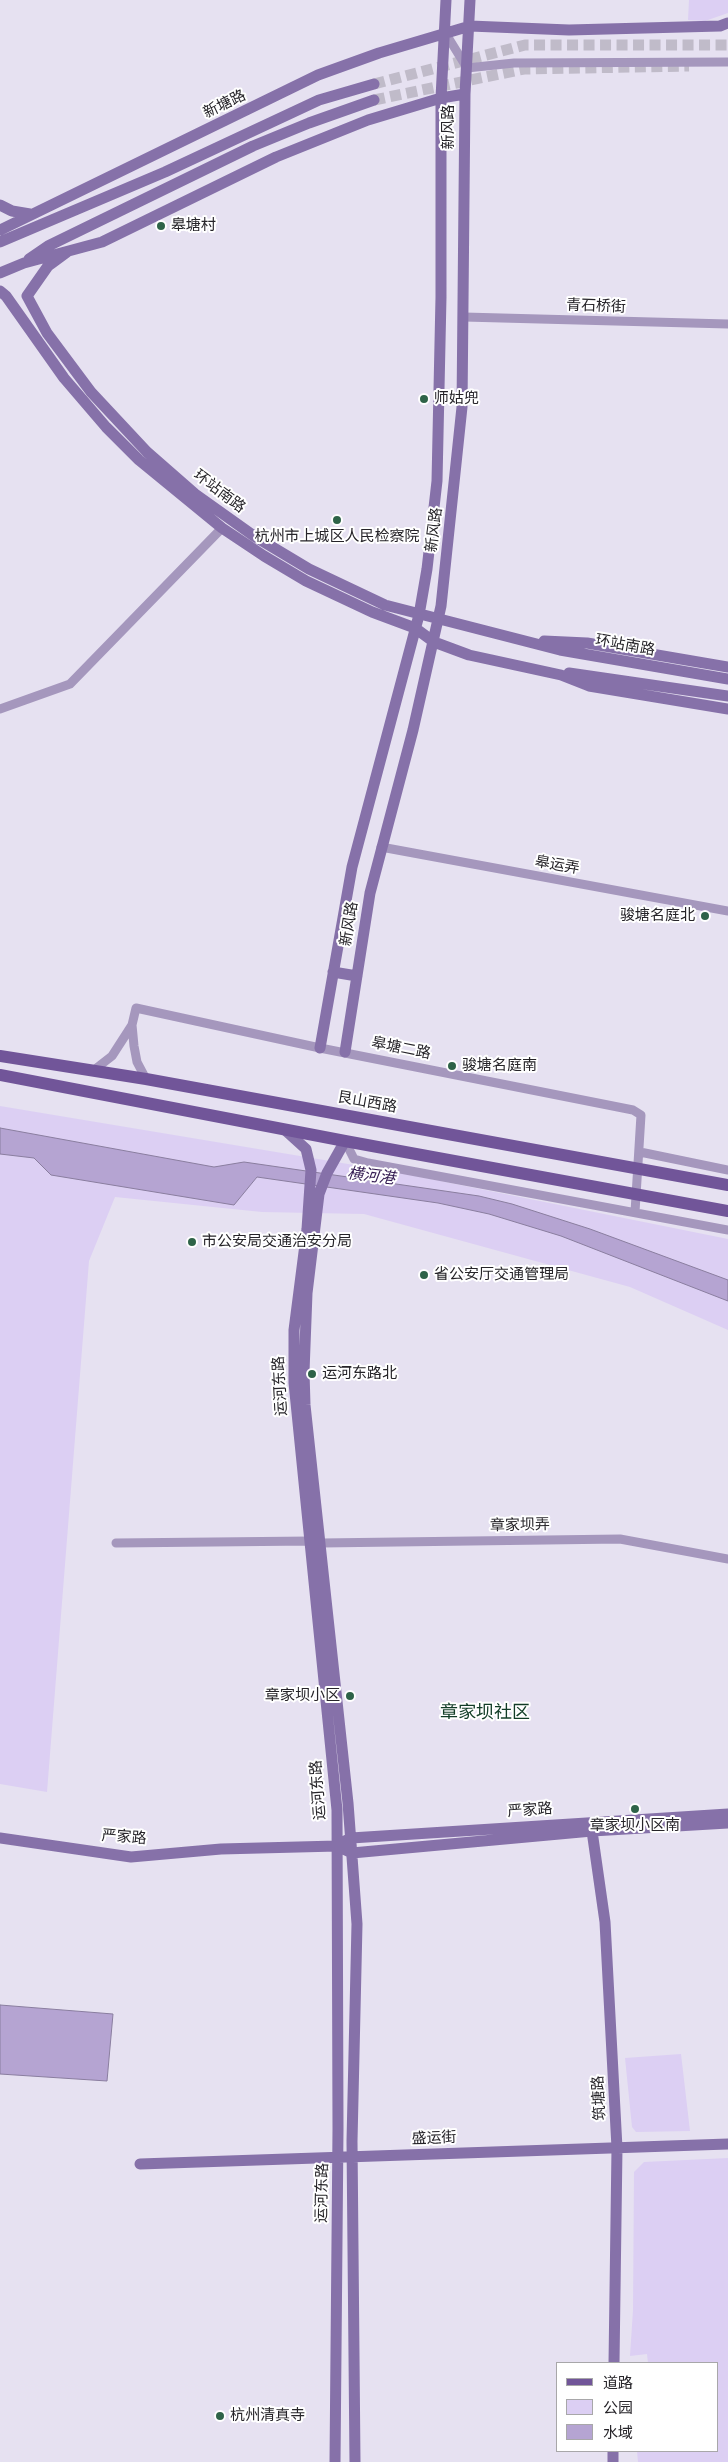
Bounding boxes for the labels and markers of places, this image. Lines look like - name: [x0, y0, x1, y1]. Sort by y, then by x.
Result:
- place label: 皋塘村: [171, 217, 216, 235]
- marker: 皋塘村: [155, 220, 167, 232]
- place label: 师姑兜: [434, 390, 479, 408]
- marker: 师姑兜: [418, 393, 430, 405]
- marker: 杭州市上城区人民检察院: [331, 514, 343, 526]
- place label: 杭州市上城区人民检察院: [255, 528, 419, 546]
- place label: 骏塘名庭北: [620, 907, 695, 925]
- marker: 骏塘名庭北: [699, 910, 711, 922]
- place label: 骏塘名庭南: [462, 1057, 537, 1075]
- marker: 骏塘名庭南: [446, 1060, 458, 1072]
- place label: 市公安局交通治安分局: [202, 1233, 352, 1251]
- marker: 市公安局交通治安分局: [186, 1236, 198, 1248]
- place label: 省公安厅交通管理局: [434, 1266, 569, 1284]
- marker: 省公安厅交通管理局: [418, 1269, 430, 1281]
- place label: 运河东路北: [322, 1365, 397, 1383]
- marker: 运河东路北: [306, 1368, 318, 1380]
- place label: 章家坝小区: [265, 1687, 340, 1705]
- marker: 章家坝小区: [344, 1690, 356, 1702]
- marker: 章家坝小区南: [629, 1803, 641, 1815]
- place label: 章家坝小区南: [590, 1817, 680, 1835]
- place label: 杭州清真寺: [230, 2407, 305, 2425]
- marker: 杭州清真寺: [214, 2410, 226, 2422]

